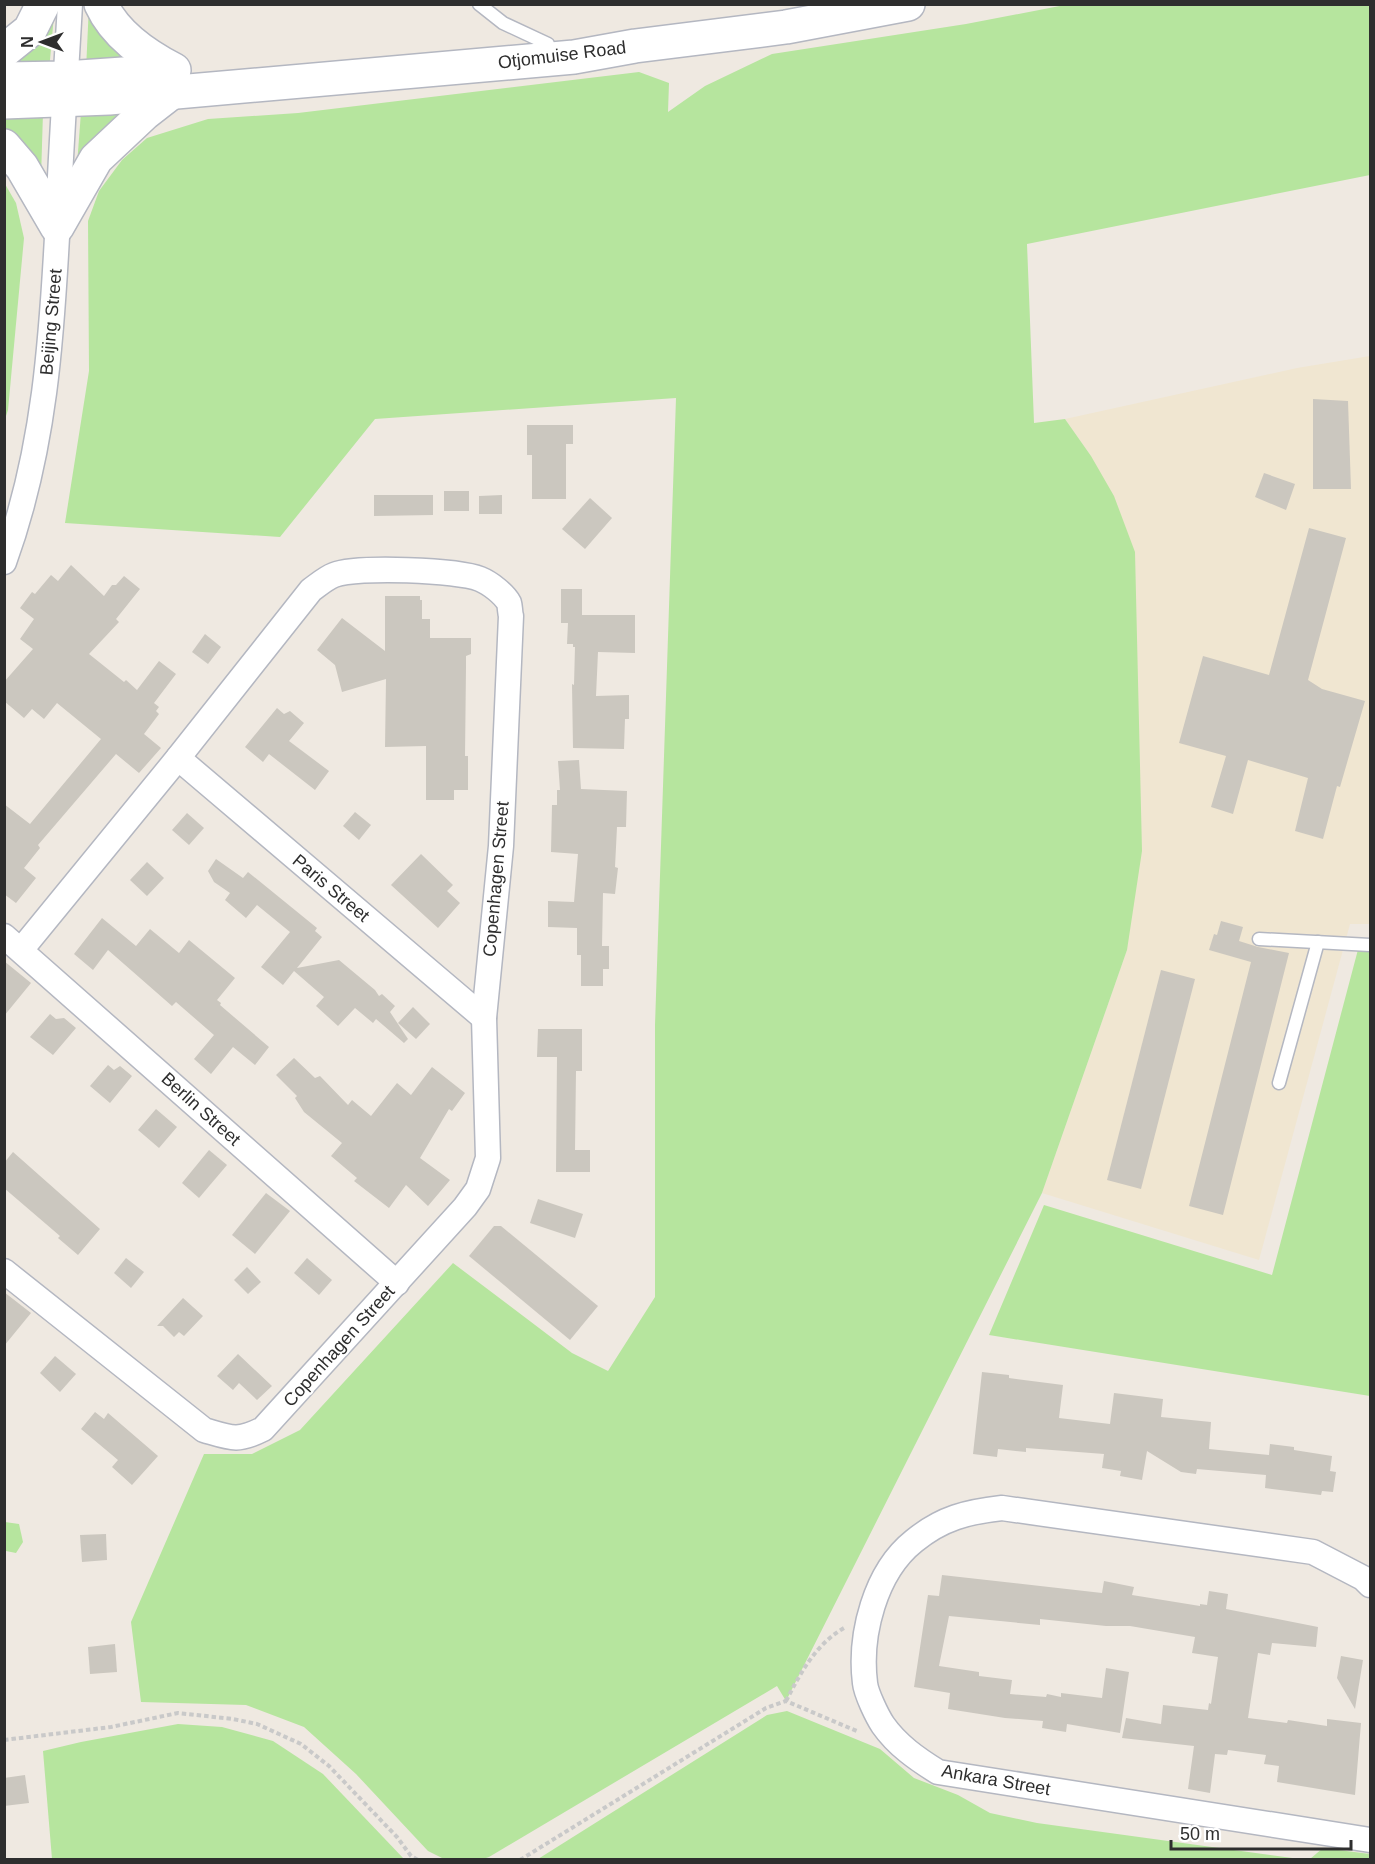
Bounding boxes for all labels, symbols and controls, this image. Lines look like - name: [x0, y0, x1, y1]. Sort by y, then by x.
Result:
- north arrow: [12, 12, 72, 72]
- text: N: [19, 36, 36, 48]
- street label: Otjomuise Road: [497, 37, 627, 73]
- street label: Beijing Street: [36, 268, 66, 376]
- street label: Copenhagen Street: [479, 800, 513, 958]
- street label: Paris Street: [289, 850, 373, 926]
- street label: Berlin Street: [158, 1068, 244, 1150]
- street label: Copenhagen Street: [279, 1281, 399, 1411]
- street label: Ankara Street: [940, 1761, 1052, 1799]
- scale bar: [1171, 1813, 1351, 1851]
- text: 50 m: [1180, 1824, 1220, 1844]

